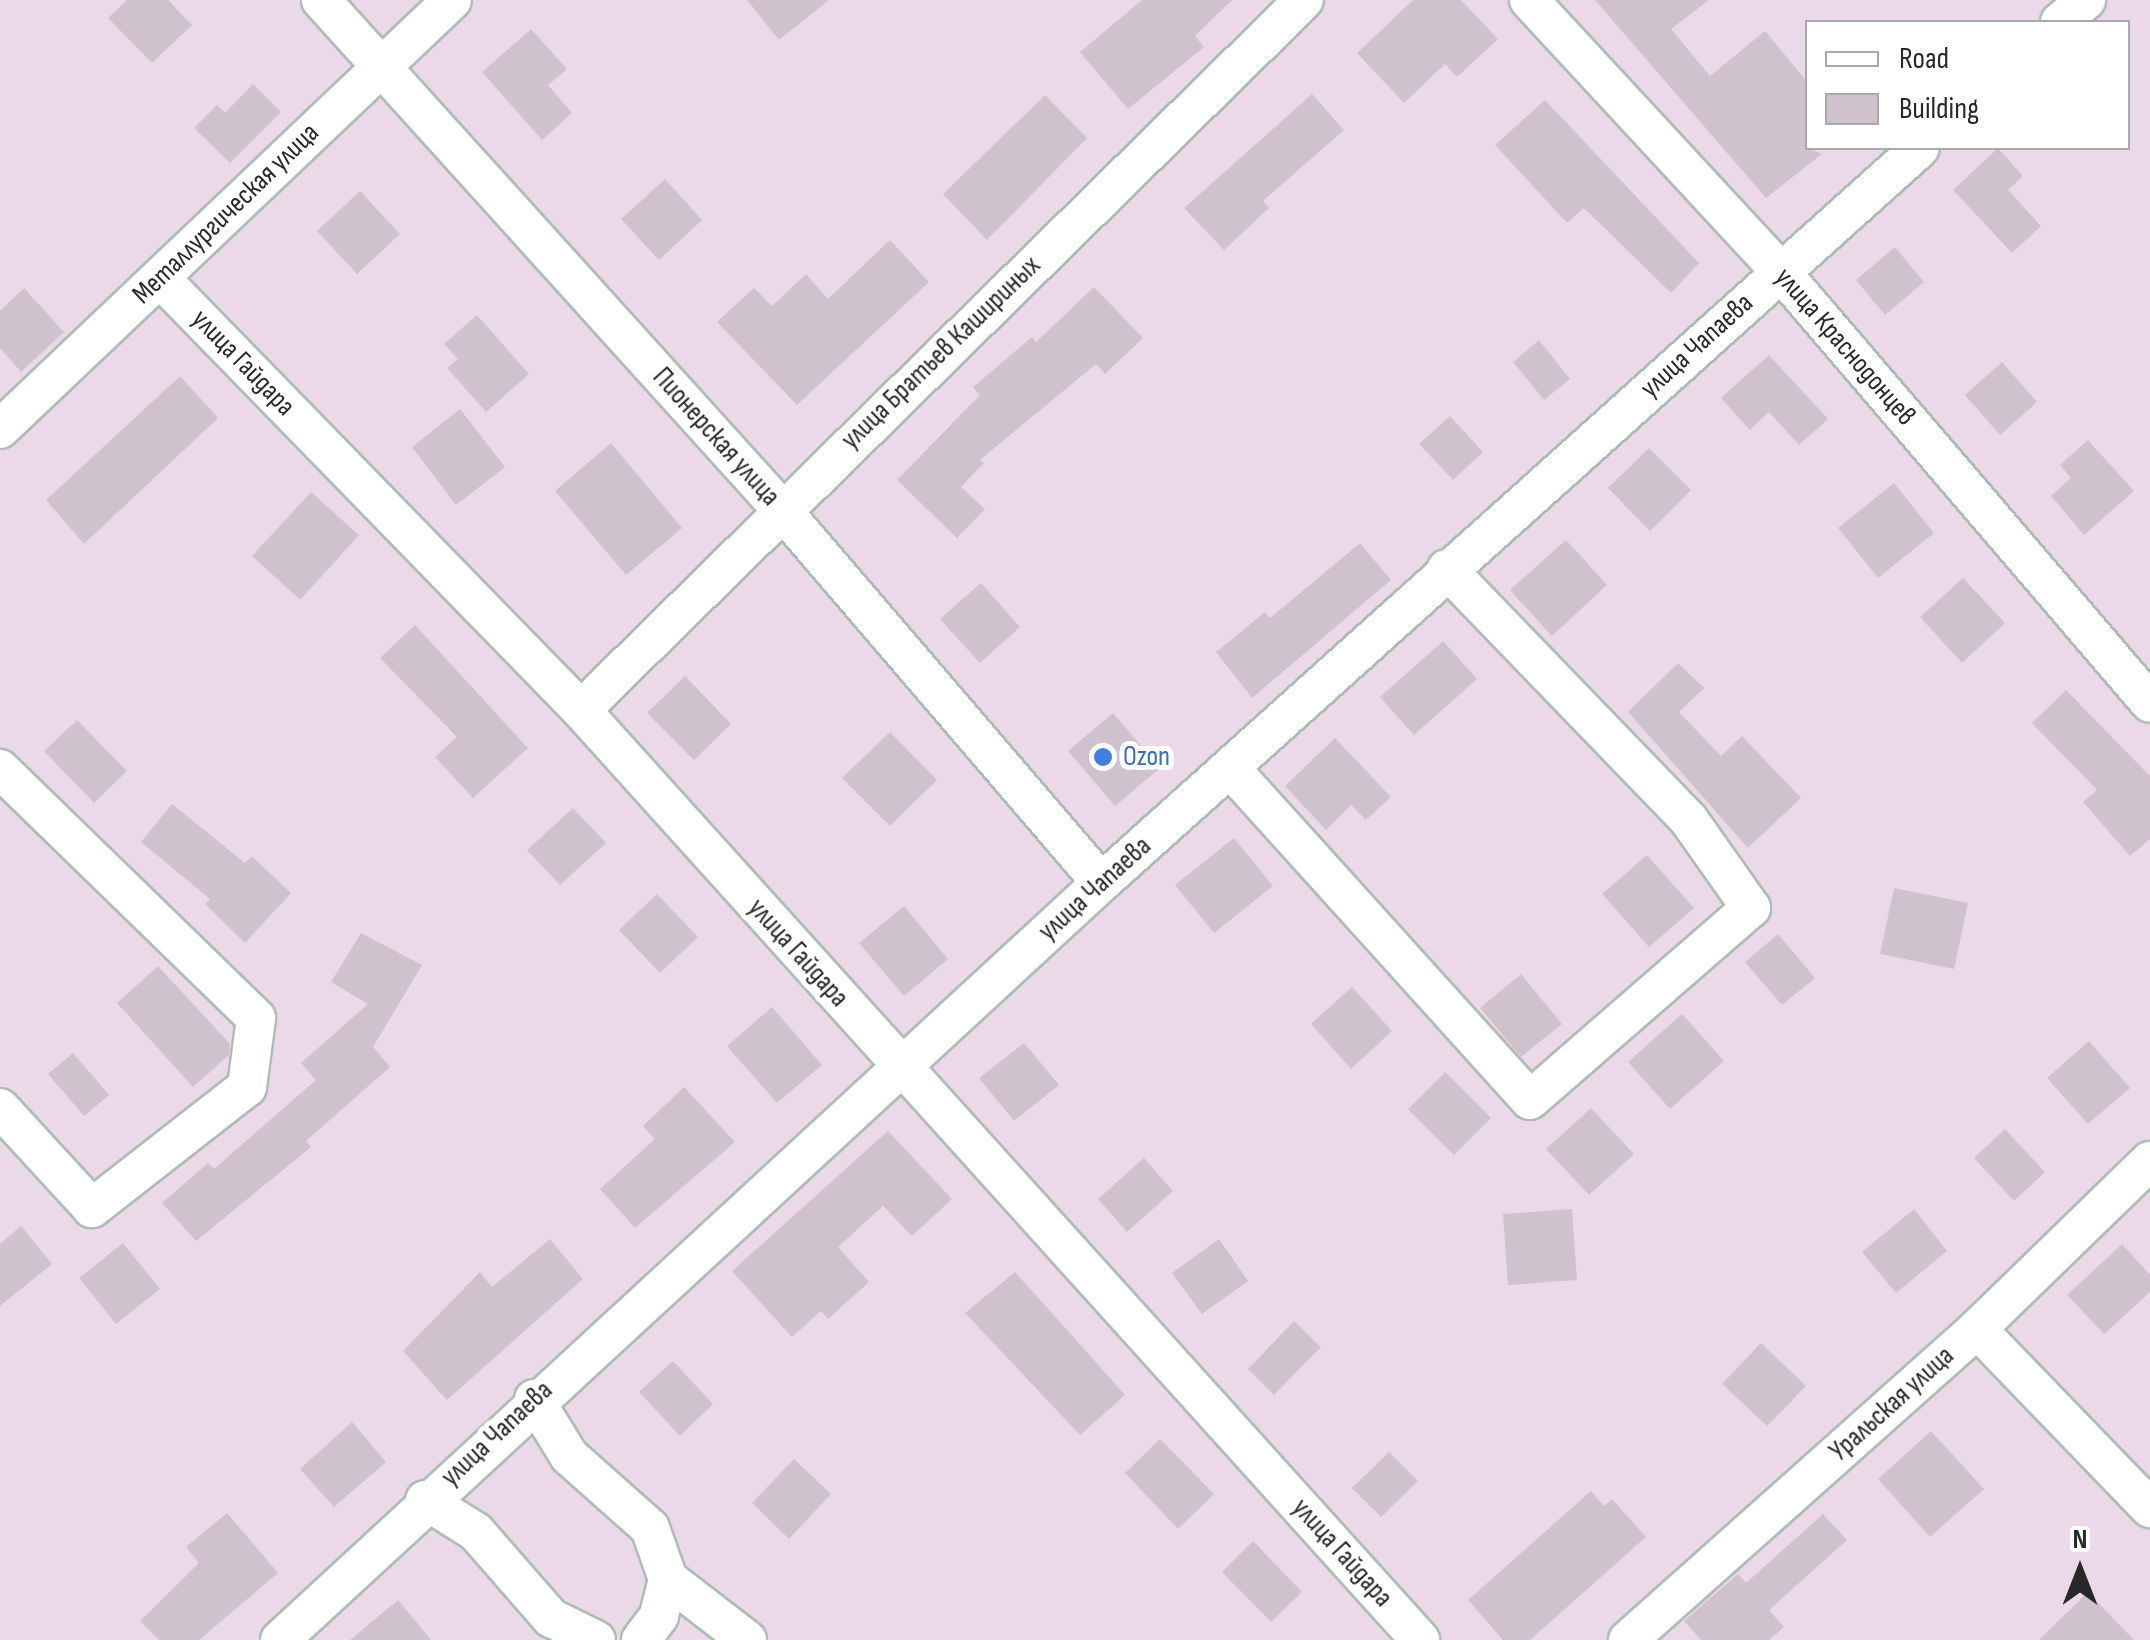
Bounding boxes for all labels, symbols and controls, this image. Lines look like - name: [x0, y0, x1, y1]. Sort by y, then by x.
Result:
- legend: [1805, 20, 2130, 150]
- text: Road: [1899, 41, 1949, 77]
- text: Building: [1899, 91, 1979, 127]
- street label: Металлургическая улица: [126, 117, 326, 311]
- street label: улица Братьев Кашириных: [834, 249, 1048, 457]
- street label: улица Краснодонцев: [1767, 261, 1923, 433]
- street label: улица Чапаева: [1634, 287, 1760, 405]
- street label: улица Гайдара: [184, 303, 302, 423]
- street label: Пионерская улица: [645, 361, 787, 513]
- place label: Ozon: [1123, 740, 1170, 774]
- marker: Ozon: [1092, 746, 1114, 768]
- street label: улица Чапаева: [1032, 830, 1158, 948]
- street label: улица Гайдара: [740, 892, 856, 1014]
- street label: Уральская улица: [1823, 1339, 1961, 1469]
- street label: улица Чапаева: [434, 1374, 560, 1494]
- street label: улица Гайдара: [1284, 1492, 1400, 1614]
- north arrow: [2030, 1520, 2130, 1620]
- text: N: [2073, 1523, 2087, 1556]

